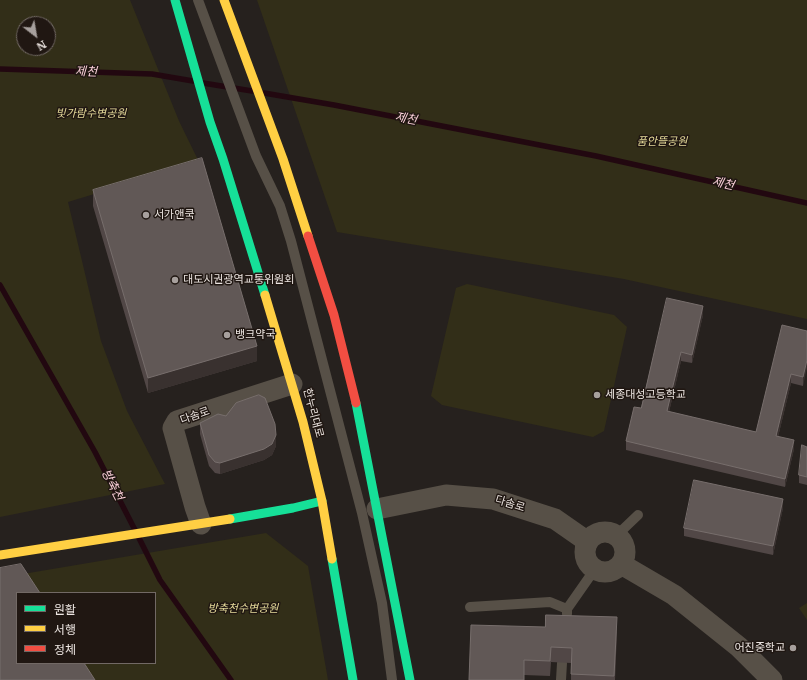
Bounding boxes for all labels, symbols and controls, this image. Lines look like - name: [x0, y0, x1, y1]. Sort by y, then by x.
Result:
- north arrow: [16, 16, 56, 56]
- text: N: [34, 37, 49, 54]
- water label: 제천: [75, 64, 97, 80]
- park label: 빛가람수변공원: [56, 107, 126, 121]
- water label: 제천: [394, 110, 418, 128]
- park label: 품안뜰공원: [637, 135, 687, 149]
- water label: 제천: [711, 175, 735, 193]
- place label: 서가앤쿡: [154, 208, 194, 222]
- marker: 서가앤쿡: [141, 210, 151, 220]
- place label: 대도시권광역교통위원회: [183, 273, 294, 287]
- marker: 대도시권광역교통위원회: [170, 275, 180, 285]
- place label: 뱅크약국: [235, 328, 275, 342]
- marker: 뱅크약국: [222, 330, 232, 340]
- street label: 한누리대로: [300, 387, 326, 439]
- place label: 세종대성고등학교: [605, 388, 686, 402]
- marker: 세종대성고등학교: [592, 390, 602, 400]
- street label: 다솜로: [178, 405, 212, 427]
- water label: 방축천: [98, 467, 126, 503]
- street label: 다솜로: [494, 493, 526, 515]
- legend: [16, 592, 156, 664]
- text: 원활: [54, 602, 76, 617]
- park label: 방축천수변공원: [208, 602, 278, 616]
- text: 서행: [54, 622, 76, 637]
- place label: 어진중학교: [734, 641, 785, 655]
- text: 정체: [54, 642, 76, 657]
- marker: 어진중학교: [788, 643, 798, 653]

